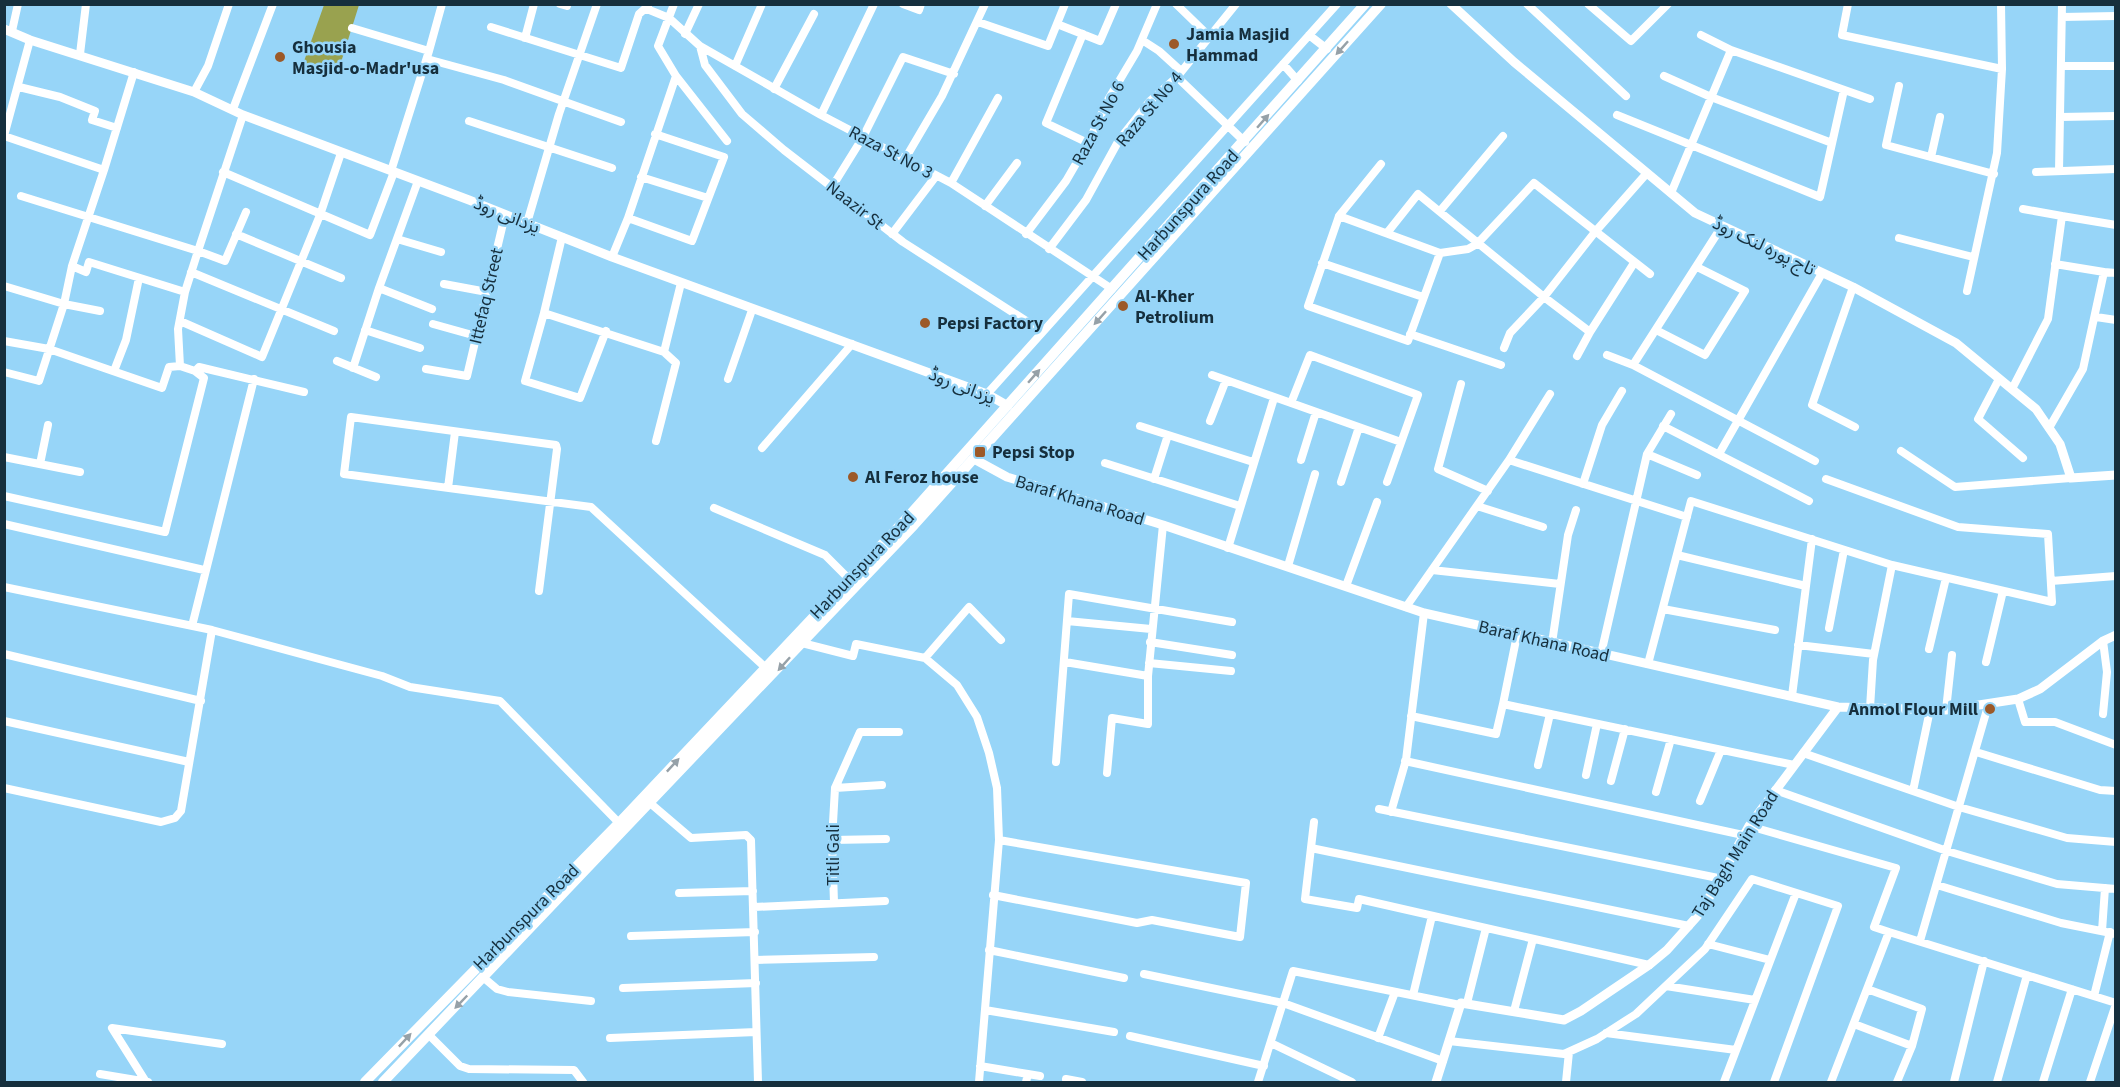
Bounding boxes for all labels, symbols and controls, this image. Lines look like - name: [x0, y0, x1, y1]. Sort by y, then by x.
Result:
- place label: Jamia Masjid Hammad: [1186, 22, 1290, 68]
- place label: Ghousia Masjid-o-Madr'usa: [292, 35, 439, 81]
- marker: Jamia Masjid Hammad: [1167, 37, 1181, 51]
- one-way arrow: [1335, 40, 1349, 55]
- marker: Ghousia Masjid-o-Madr'usa: [273, 50, 287, 64]
- street label: Raza St No 4: [1110, 66, 1189, 153]
- street label: Raza St No 6: [1066, 77, 1131, 170]
- one-way arrow: [1256, 114, 1270, 129]
- street label: Raza St No 3: [844, 120, 937, 185]
- street label: Harbunspura Road: [1132, 145, 1245, 266]
- street label: Naazir St: [821, 175, 889, 236]
- street label: یزدانی روڈ: [470, 191, 544, 240]
- street label: تاج پورہ لنک روڈ: [1708, 211, 1819, 282]
- street label: Ittefaq Street: [463, 246, 510, 347]
- place label: Al-Kher Petrolium: [1134, 284, 1214, 330]
- marker: Al-Kher Petrolium: [1116, 299, 1130, 313]
- one-way arrow: [1094, 310, 1107, 325]
- place label: Pepsi Factory: [937, 311, 1044, 336]
- marker: Pepsi Factory: [918, 316, 932, 330]
- street label: یزدانی روڈ: [925, 362, 999, 411]
- one-way arrow: [1027, 368, 1041, 383]
- place label: Pepsi Stop: [992, 440, 1075, 465]
- marker: Pepsi Stop: [973, 445, 987, 459]
- place label: Al Feroz house: [864, 465, 979, 490]
- street label: Baraf Khana Road: [1012, 469, 1148, 532]
- marker: Al Feroz house: [846, 470, 860, 484]
- street label: Harbunspura Road: [804, 506, 920, 625]
- street label: Baraf Khana Road: [1476, 614, 1612, 669]
- one-way arrow: [778, 656, 791, 671]
- place label: Anmol Flour Mill: [1848, 697, 1978, 722]
- marker: Anmol Flour Mill: [1983, 702, 1997, 716]
- one-way arrow: [666, 759, 680, 773]
- street label: Taj Bagh Main Road: [1686, 786, 1785, 923]
- street label: Titli Gali: [821, 824, 846, 886]
- street label: Harbunspura Road: [468, 859, 585, 976]
- one-way arrow: [455, 994, 468, 1009]
- one-way arrow: [398, 1033, 411, 1048]

